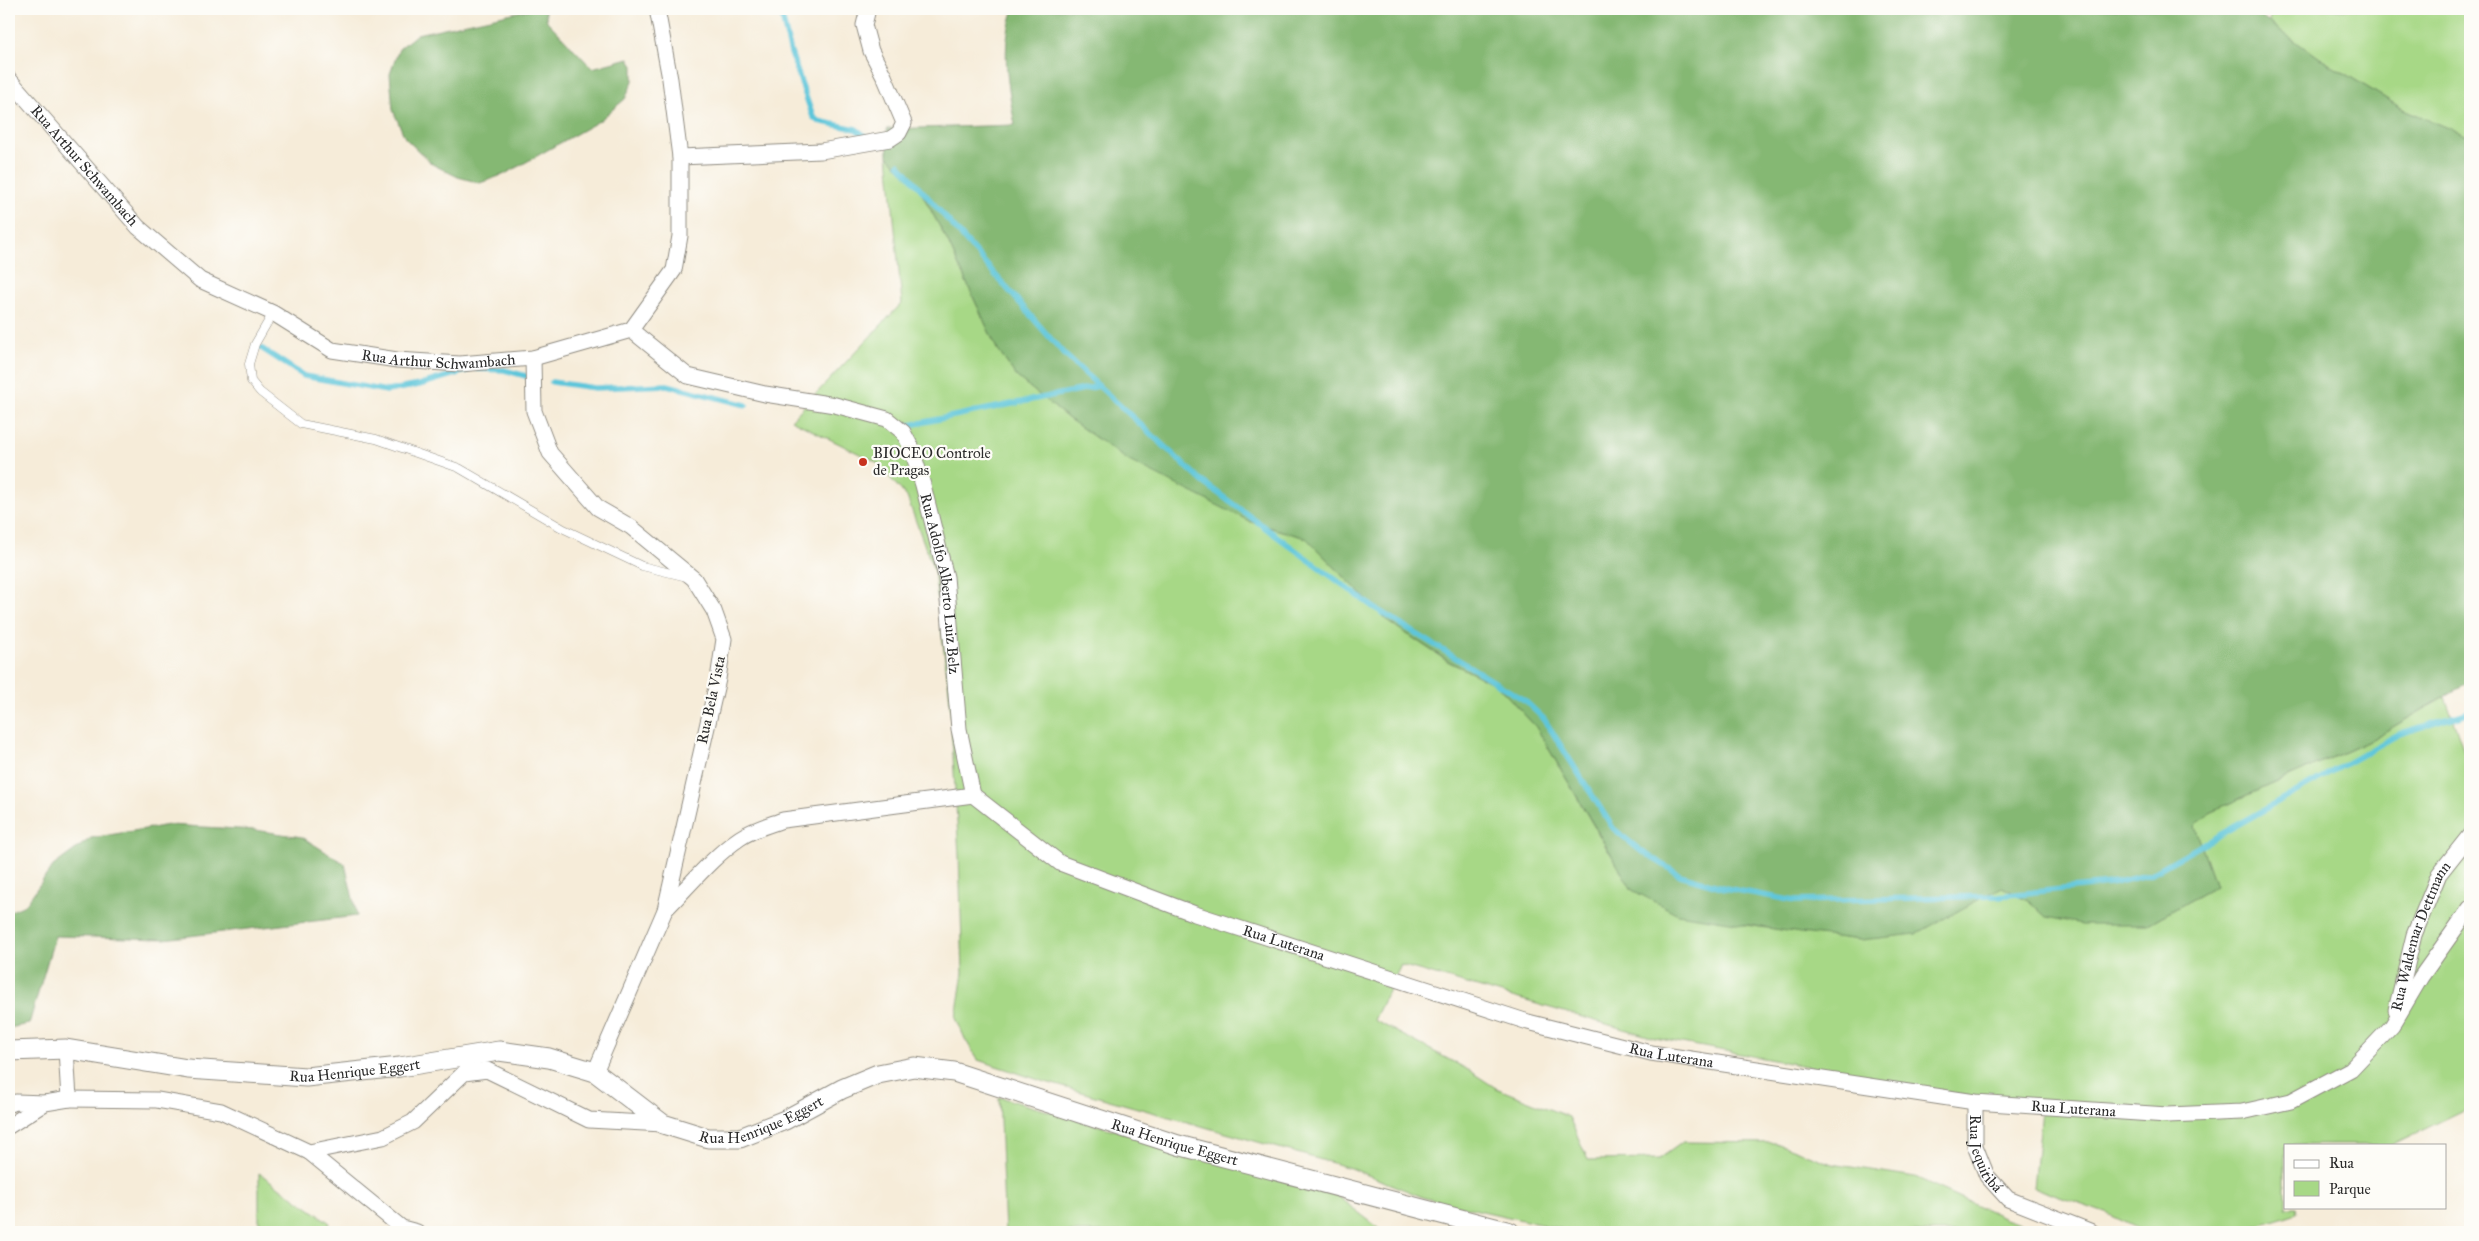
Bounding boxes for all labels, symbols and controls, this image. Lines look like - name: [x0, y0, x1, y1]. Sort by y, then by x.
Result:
- street label: Rua Arthur Schwambach: [27, 102, 142, 230]
- street label: Rua Arthur Schwambach: [360, 346, 517, 373]
- place label: BIOCEO Controle de Pragas: [873, 444, 991, 479]
- marker: BIOCEO Controle de Pragas: [857, 456, 869, 468]
- street label: Rua Adolfo Alberto Luiz Belz: [916, 491, 963, 675]
- street label: Rua Bela Vista: [693, 654, 729, 746]
- street label: Rua Waldemar Dettmann: [2387, 858, 2455, 1013]
- street label: Rua Luterana: [1240, 921, 1328, 965]
- street label: Rua Luterana: [1627, 1039, 1715, 1071]
- street label: Rua Henrique Eggert: [289, 1055, 422, 1086]
- street label: Rua Henrique Eggert: [697, 1092, 827, 1147]
- street label: Rua Luterana: [2030, 1097, 2117, 1121]
- street label: Rua Henrique Eggert: [1109, 1115, 1241, 1170]
- street label: Rua Jequitibá: [1965, 1115, 2007, 1196]
- legend: [2284, 1144, 2446, 1208]
- text: Rua: [2329, 1154, 2354, 1172]
- text: Parque: [2329, 1180, 2371, 1199]

